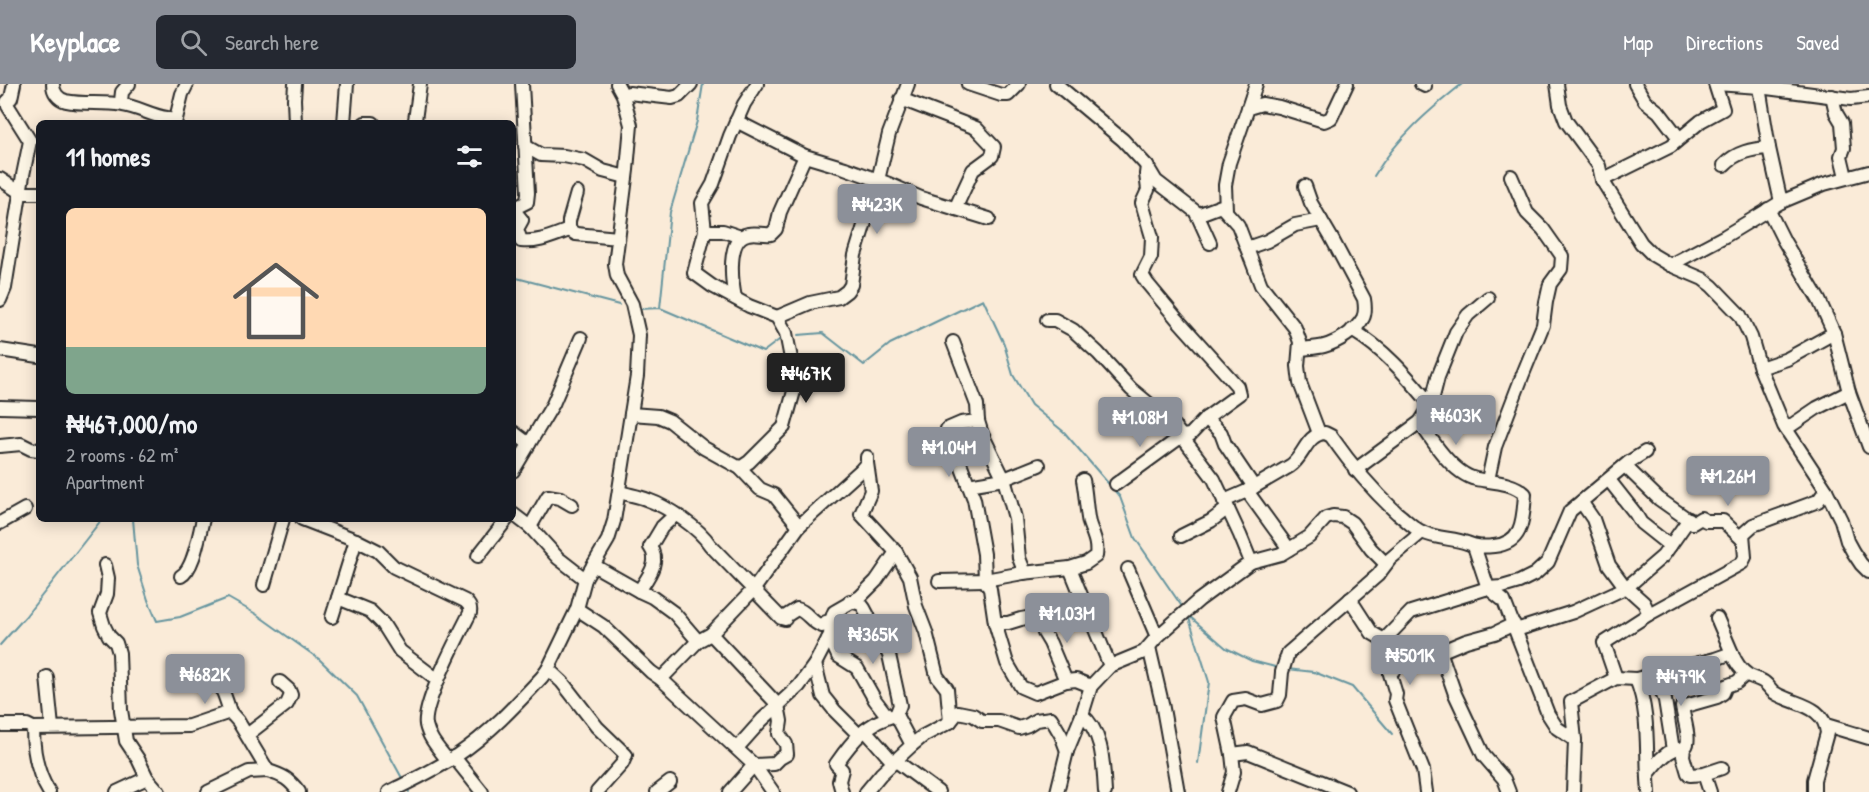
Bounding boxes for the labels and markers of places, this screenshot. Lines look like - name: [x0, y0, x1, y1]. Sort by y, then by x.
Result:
- pin: ₦423K: [835, 184, 919, 235]
- pin: ₦467K: [764, 353, 848, 404]
- pin: ₦603K: [1414, 395, 1498, 446]
- pin: ₦1.08M: [1091, 397, 1189, 448]
- pin: ₦1.04M: [900, 427, 998, 478]
- pin: ₦1.26M: [1679, 456, 1777, 507]
- pin: ₦1.03M: [1018, 593, 1116, 644]
- pin: ₦365K: [831, 614, 915, 665]
- pin: ₦501K: [1368, 635, 1452, 686]
- pin: ₦682K: [163, 654, 247, 705]
- pin: ₦479K: [1639, 656, 1723, 707]

